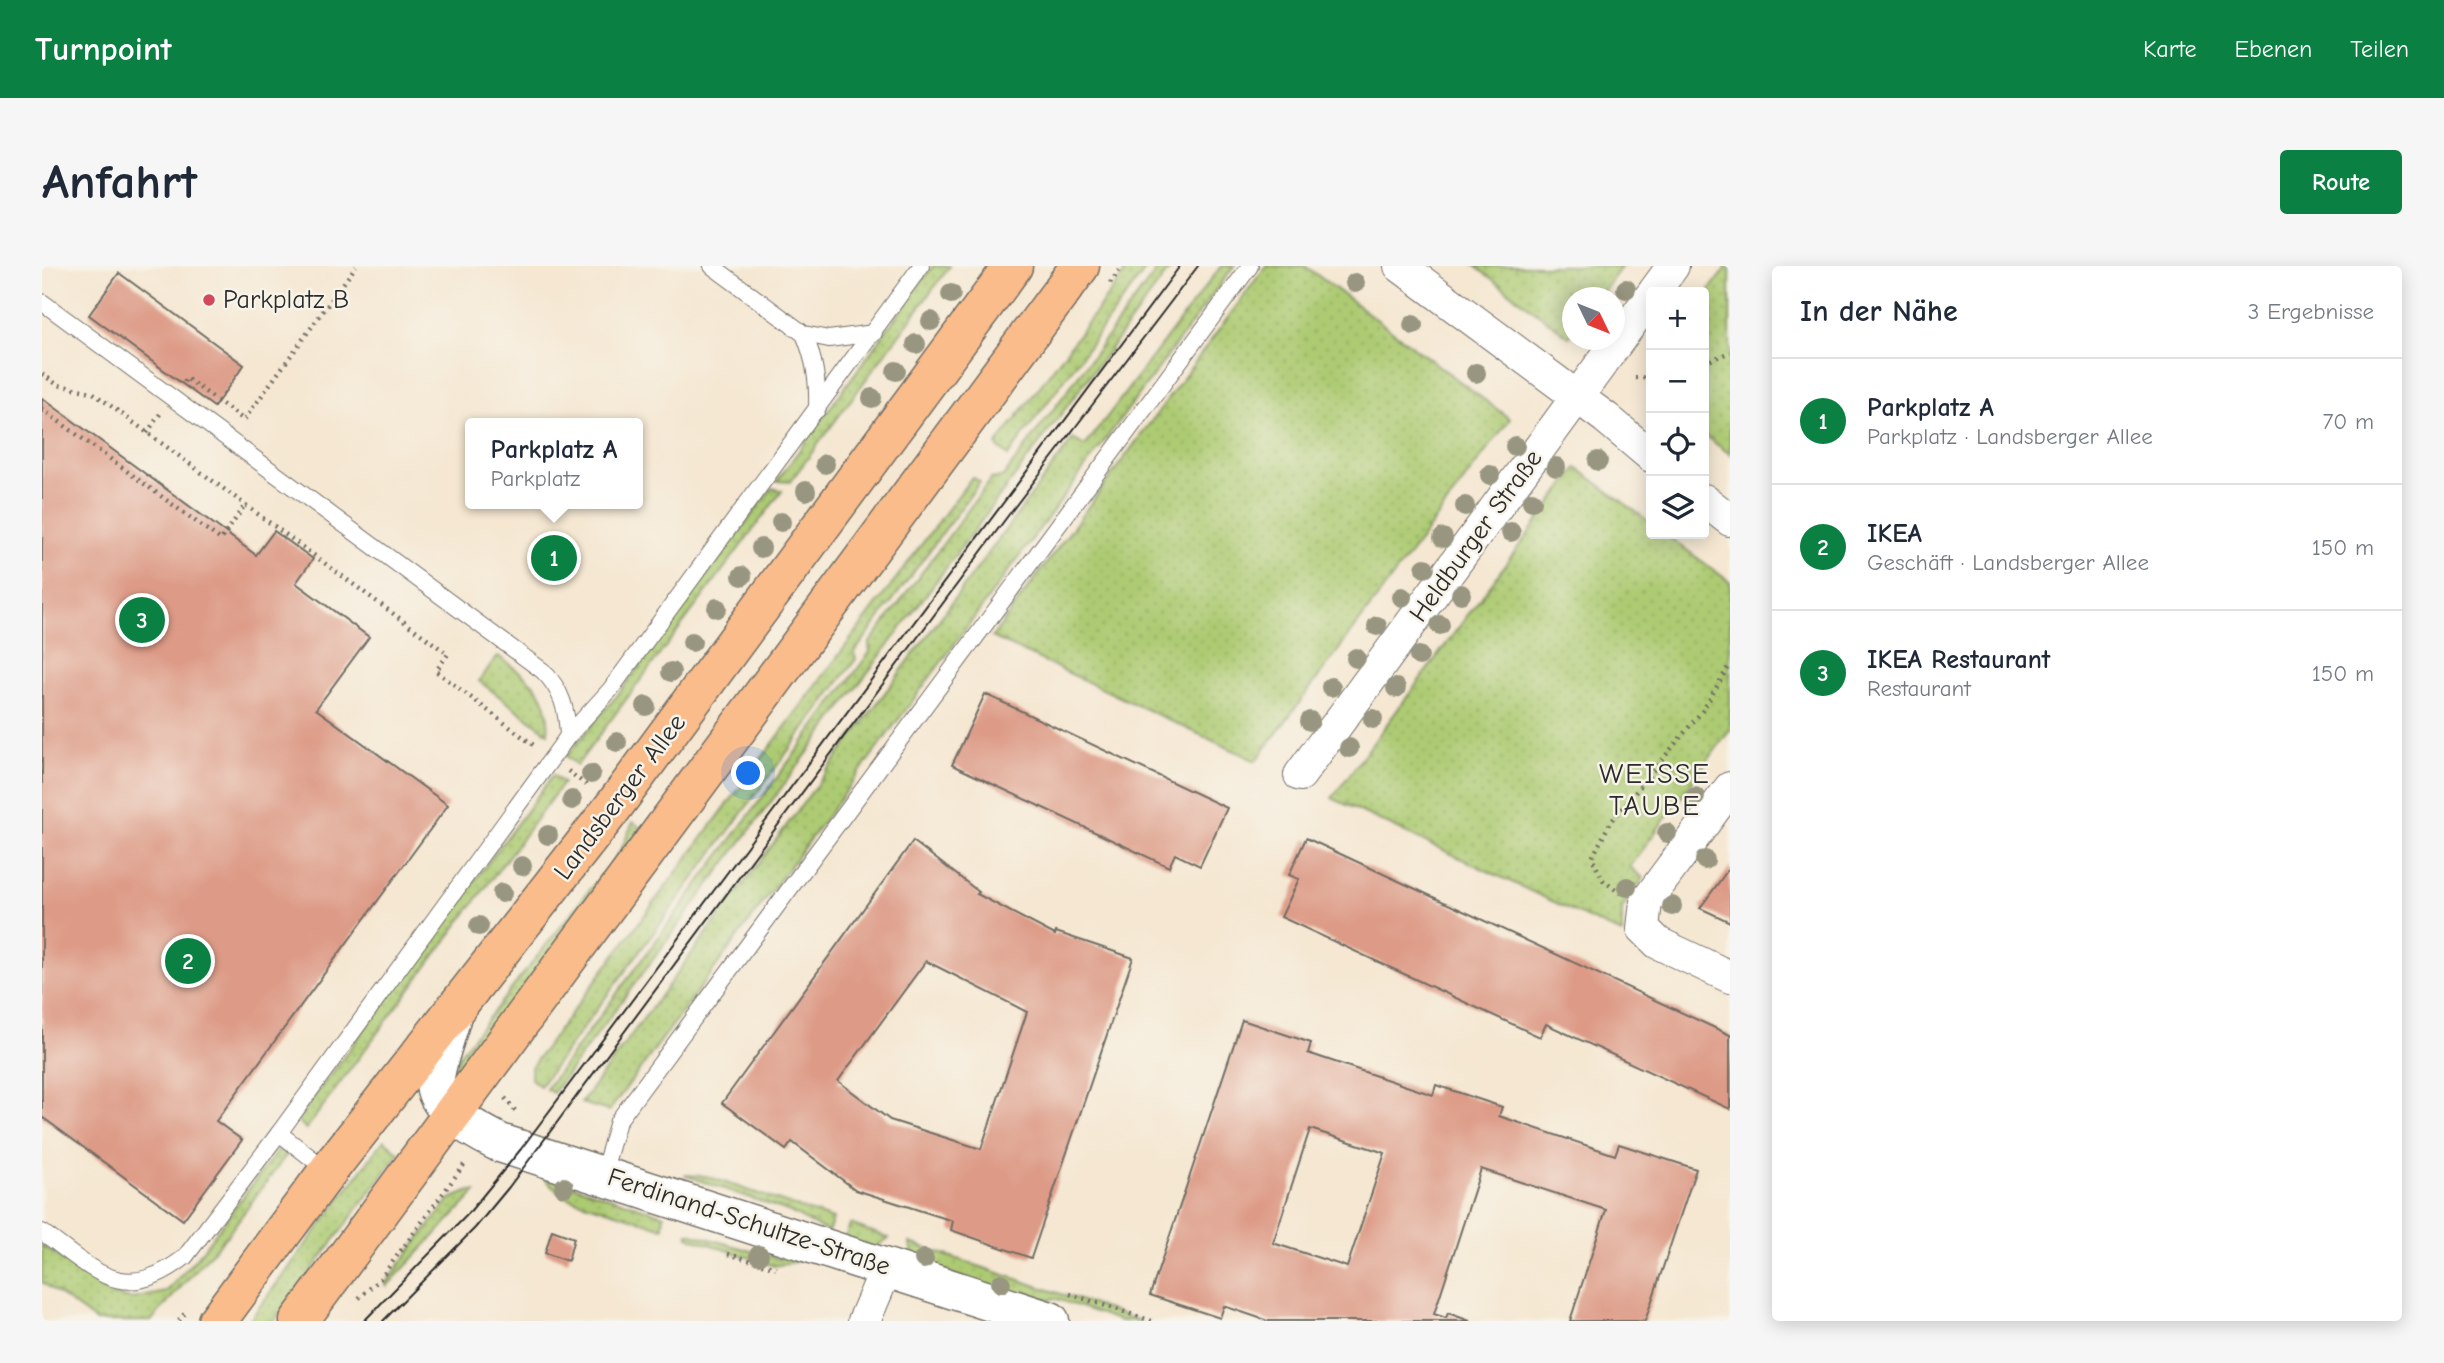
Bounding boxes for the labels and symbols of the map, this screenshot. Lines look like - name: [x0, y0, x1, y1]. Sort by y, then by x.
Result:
- place label: Parkplatz B: [223, 285, 349, 315]
- north arrow: [1562, 287, 1625, 350]
- marker: Parkplatz B: [201, 292, 217, 308]
- street label: Heldburger Straße: [1403, 444, 1549, 628]
- pin: 1: [531, 532, 577, 584]
- pin: 3: [119, 594, 165, 646]
- street label: Landsberger Allee: [548, 708, 692, 886]
- your location: [731, 756, 765, 790]
- district label: WEISSE TAUBE: [1599, 758, 1711, 822]
- pin: 2: [165, 935, 211, 987]
- street label: Ferdinand-Schultze-Straße: [604, 1162, 894, 1282]

